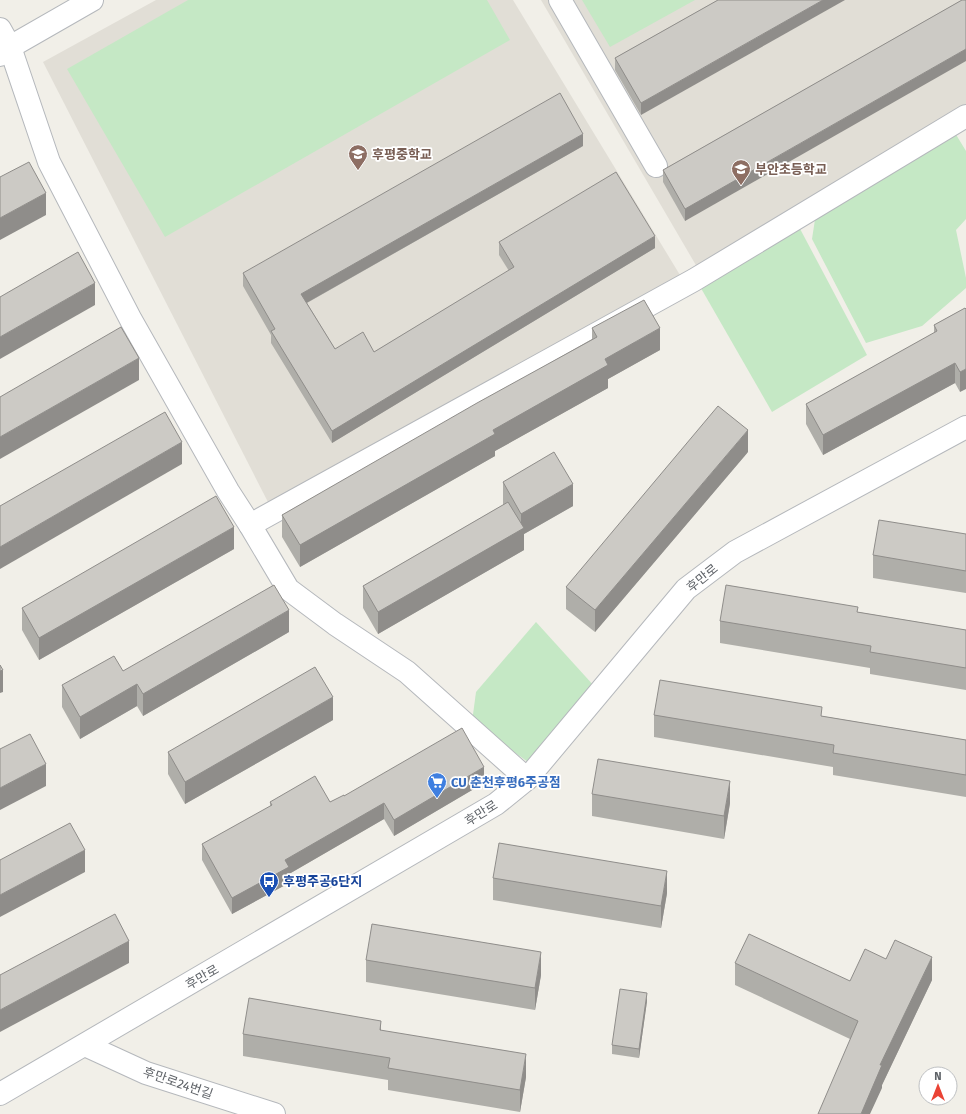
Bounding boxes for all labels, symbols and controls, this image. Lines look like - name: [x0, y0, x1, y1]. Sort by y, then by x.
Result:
- school or university icon: 후평중학교: [347, 143, 369, 171]
- place label: 후평중학교: [372, 147, 432, 162]
- school or university icon: 부안초등학교: [730, 158, 752, 186]
- place label: 부안초등학교: [755, 162, 827, 177]
- street label: 후만로: [683, 561, 721, 595]
- supermarket icon: CU 춘천후평6주공점: [426, 771, 448, 799]
- place label: CU 춘천후평6주공점: [451, 775, 561, 790]
- street label: 후만로: [462, 797, 500, 829]
- bus stop icon: 후평주공6단지: [258, 870, 280, 898]
- place label: 후평주공6단지: [283, 874, 362, 889]
- street label: 후만로: [183, 962, 221, 992]
- street label: 후만로24번길: [141, 1064, 215, 1102]
- north arrow: [918, 1066, 958, 1106]
- text: N: [934, 1070, 942, 1083]

